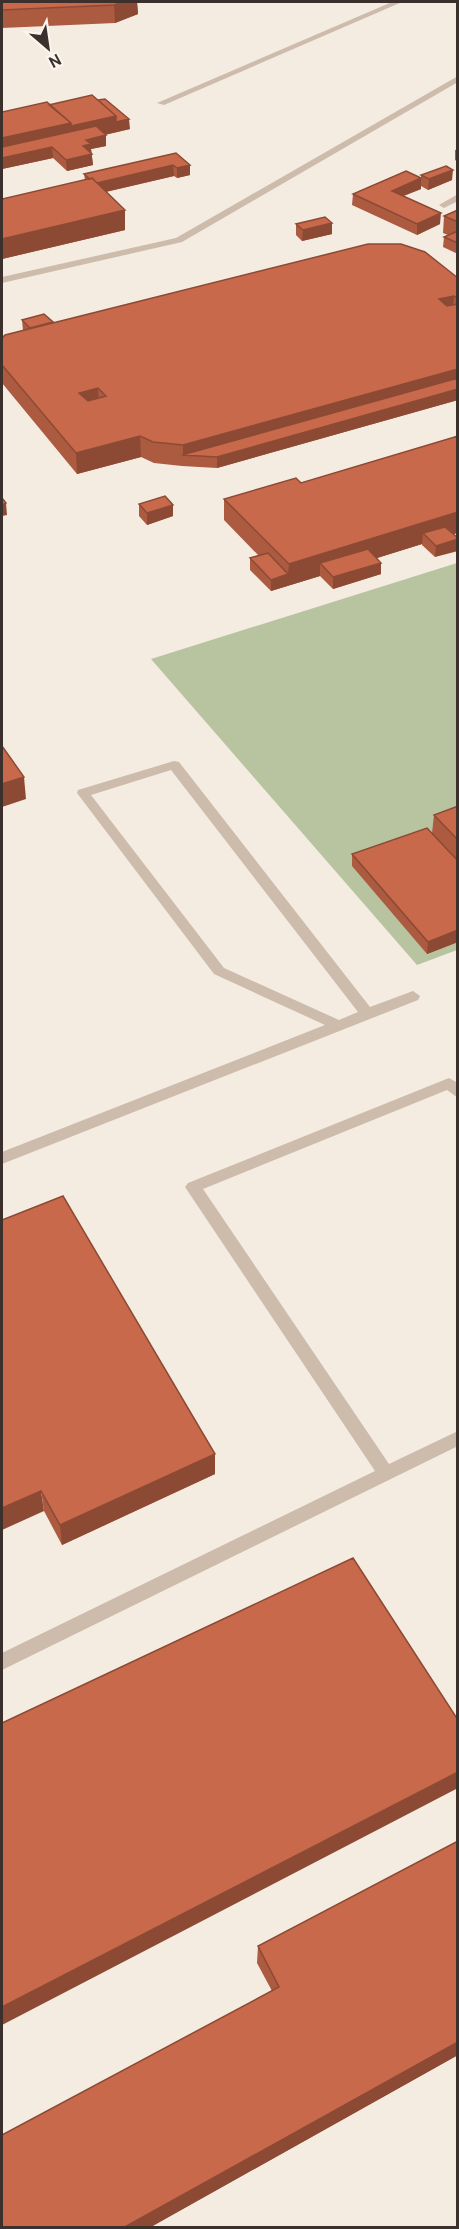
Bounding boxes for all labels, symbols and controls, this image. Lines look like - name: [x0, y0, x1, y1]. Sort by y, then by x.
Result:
- north arrow: [18, 18, 78, 78]
- text: N: [45, 50, 65, 72]

